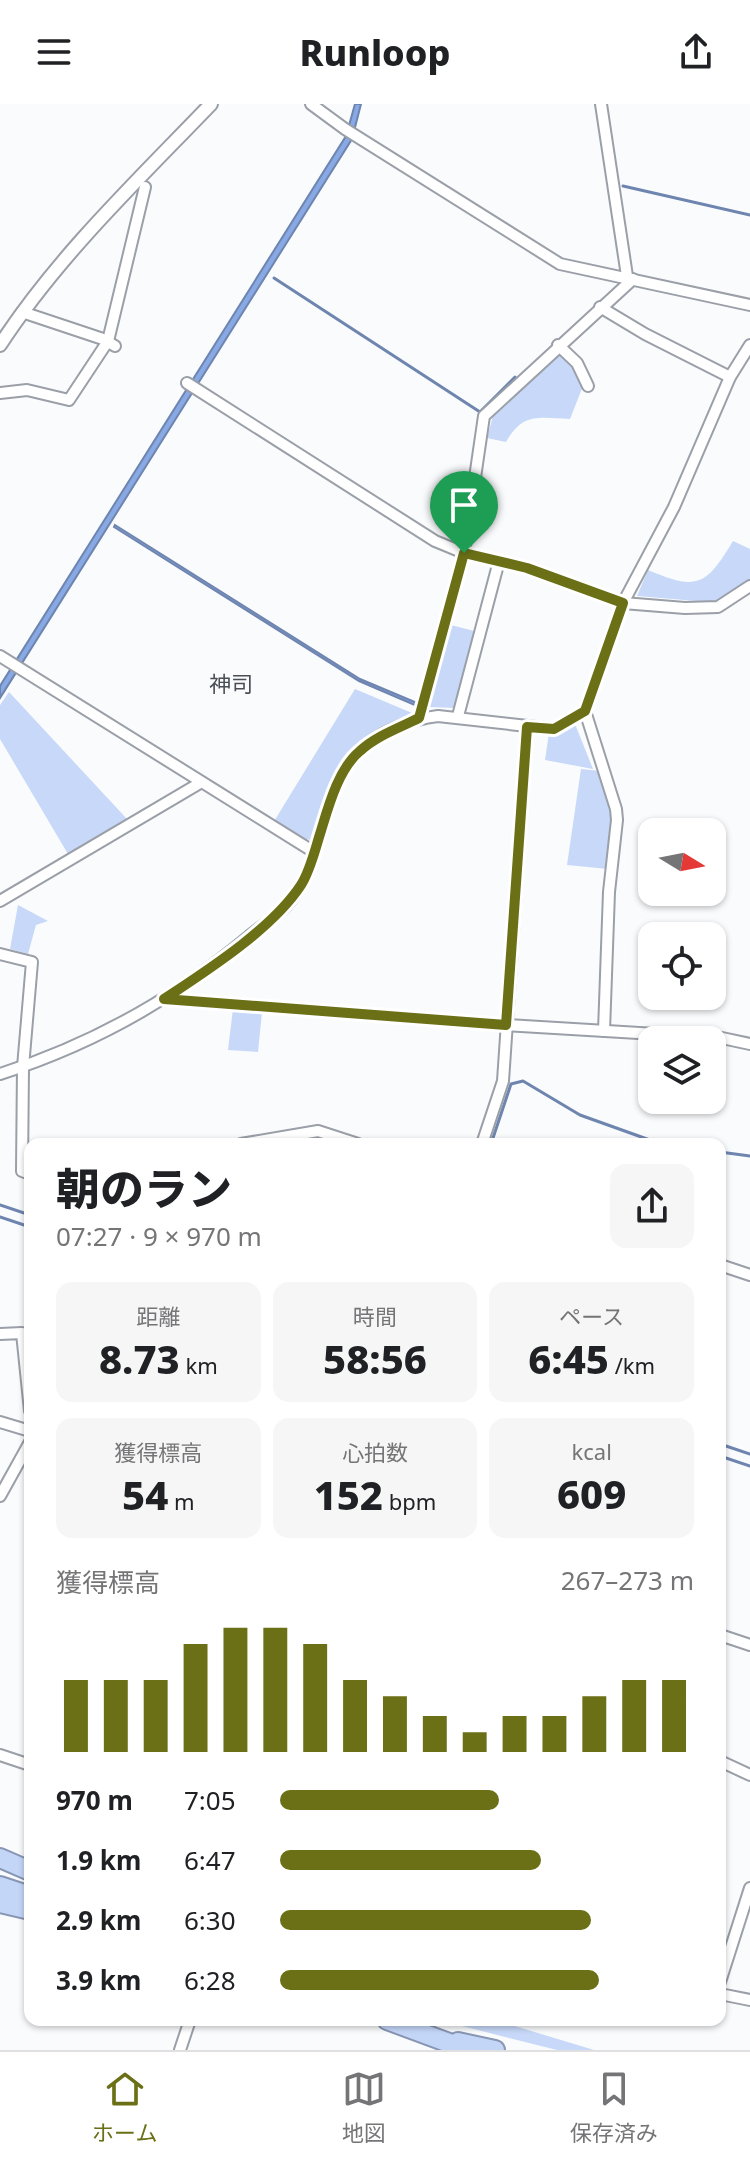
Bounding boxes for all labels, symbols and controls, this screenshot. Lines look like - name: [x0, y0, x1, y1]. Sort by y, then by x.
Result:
- text: Runloop: [300, 28, 450, 77]
- icon: menu: [32, 30, 76, 74]
- icon: share: [674, 30, 718, 74]
- pin: [430, 471, 498, 553]
- icon: arrive: [442, 483, 486, 527]
- district label: 神司: [209, 668, 253, 698]
- north arrow: [638, 818, 726, 906]
- map controls: [638, 818, 726, 1114]
- button: locate: [638, 922, 726, 1010]
- button: layers: [638, 1026, 726, 1114]
- text: 朝のラン: [56, 1158, 232, 1218]
- button: share: [610, 1164, 694, 1248]
- text: 07:27 · 9 × 970 m: [56, 1218, 262, 1254]
- text: 距離: [136, 1301, 180, 1331]
- text: 時間: [353, 1301, 397, 1331]
- text: ペース: [559, 1301, 624, 1331]
- text: 8.73: [99, 1331, 180, 1386]
- text: 58:56: [323, 1331, 427, 1386]
- text: 6:45: [528, 1331, 609, 1386]
- text: km: [180, 1350, 218, 1380]
- text: /km: [609, 1350, 655, 1380]
- text: kcal: [572, 1436, 612, 1466]
- text: 獲得標高: [114, 1437, 202, 1467]
- text: 心拍数: [342, 1437, 408, 1467]
- text: 609: [557, 1466, 626, 1521]
- text: 54: [122, 1467, 168, 1522]
- text: 152: [314, 1467, 383, 1522]
- text: m: [168, 1486, 195, 1516]
- text: bpm: [383, 1486, 436, 1516]
- text: 267–273 m: [561, 1562, 694, 1598]
- text: 獲得標高: [56, 1564, 160, 1600]
- text: 970 m: [56, 1782, 133, 1818]
- text: 7:05: [184, 1782, 236, 1818]
- text: 1.9 km: [56, 1842, 141, 1878]
- text: 6:47: [184, 1842, 236, 1878]
- text: 2.9 km: [56, 1902, 141, 1938]
- text: 6:30: [184, 1902, 236, 1938]
- text: 3.9 km: [56, 1962, 141, 1998]
- text: 6:28: [184, 1962, 236, 1998]
- tab: ホーム: [92, 2067, 157, 2147]
- tab: 地図: [342, 2067, 386, 2147]
- tab: 保存済み: [570, 2067, 658, 2147]

